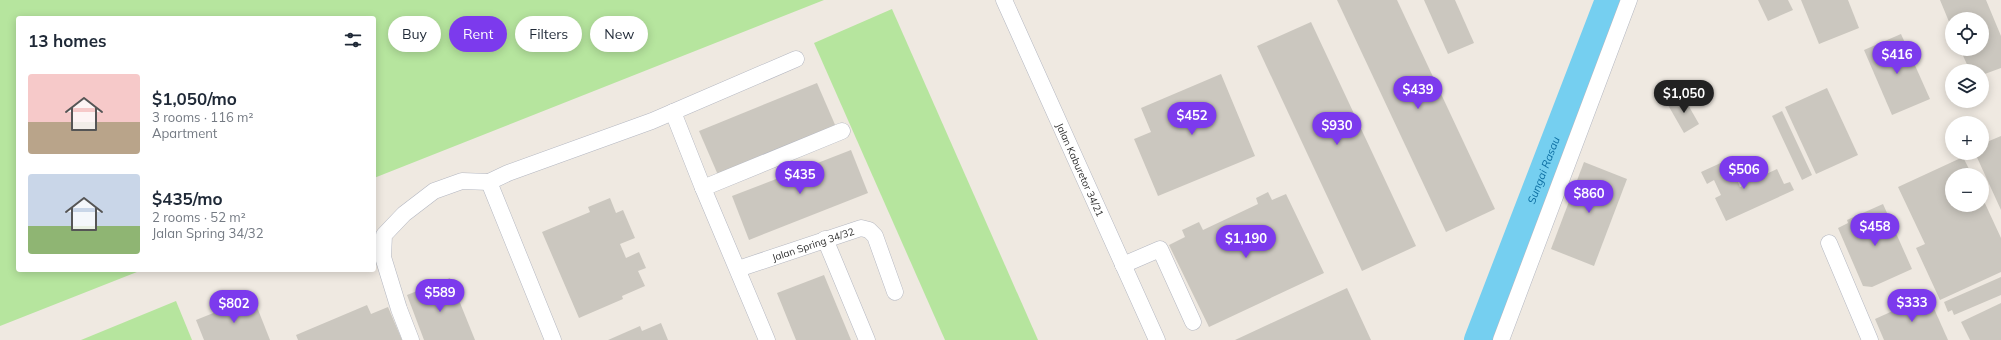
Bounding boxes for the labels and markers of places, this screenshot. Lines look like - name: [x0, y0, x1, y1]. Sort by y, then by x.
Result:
- pin: $416: [1873, 41, 1921, 75]
- pin: $439: [1394, 76, 1442, 110]
- pin: $1,050: [1651, 80, 1717, 114]
- pin: $452: [1168, 102, 1216, 136]
- pin: $930: [1313, 112, 1361, 146]
- pin: $506: [1720, 156, 1768, 190]
- pin: $435: [776, 161, 824, 195]
- pin: $860: [1565, 180, 1613, 214]
- pin: $458: [1851, 213, 1899, 247]
- pin: $1,190: [1213, 225, 1279, 259]
- pin: $589: [416, 279, 464, 313]
- pin: $333: [1888, 289, 1936, 323]
- pin: $802: [210, 290, 258, 324]

